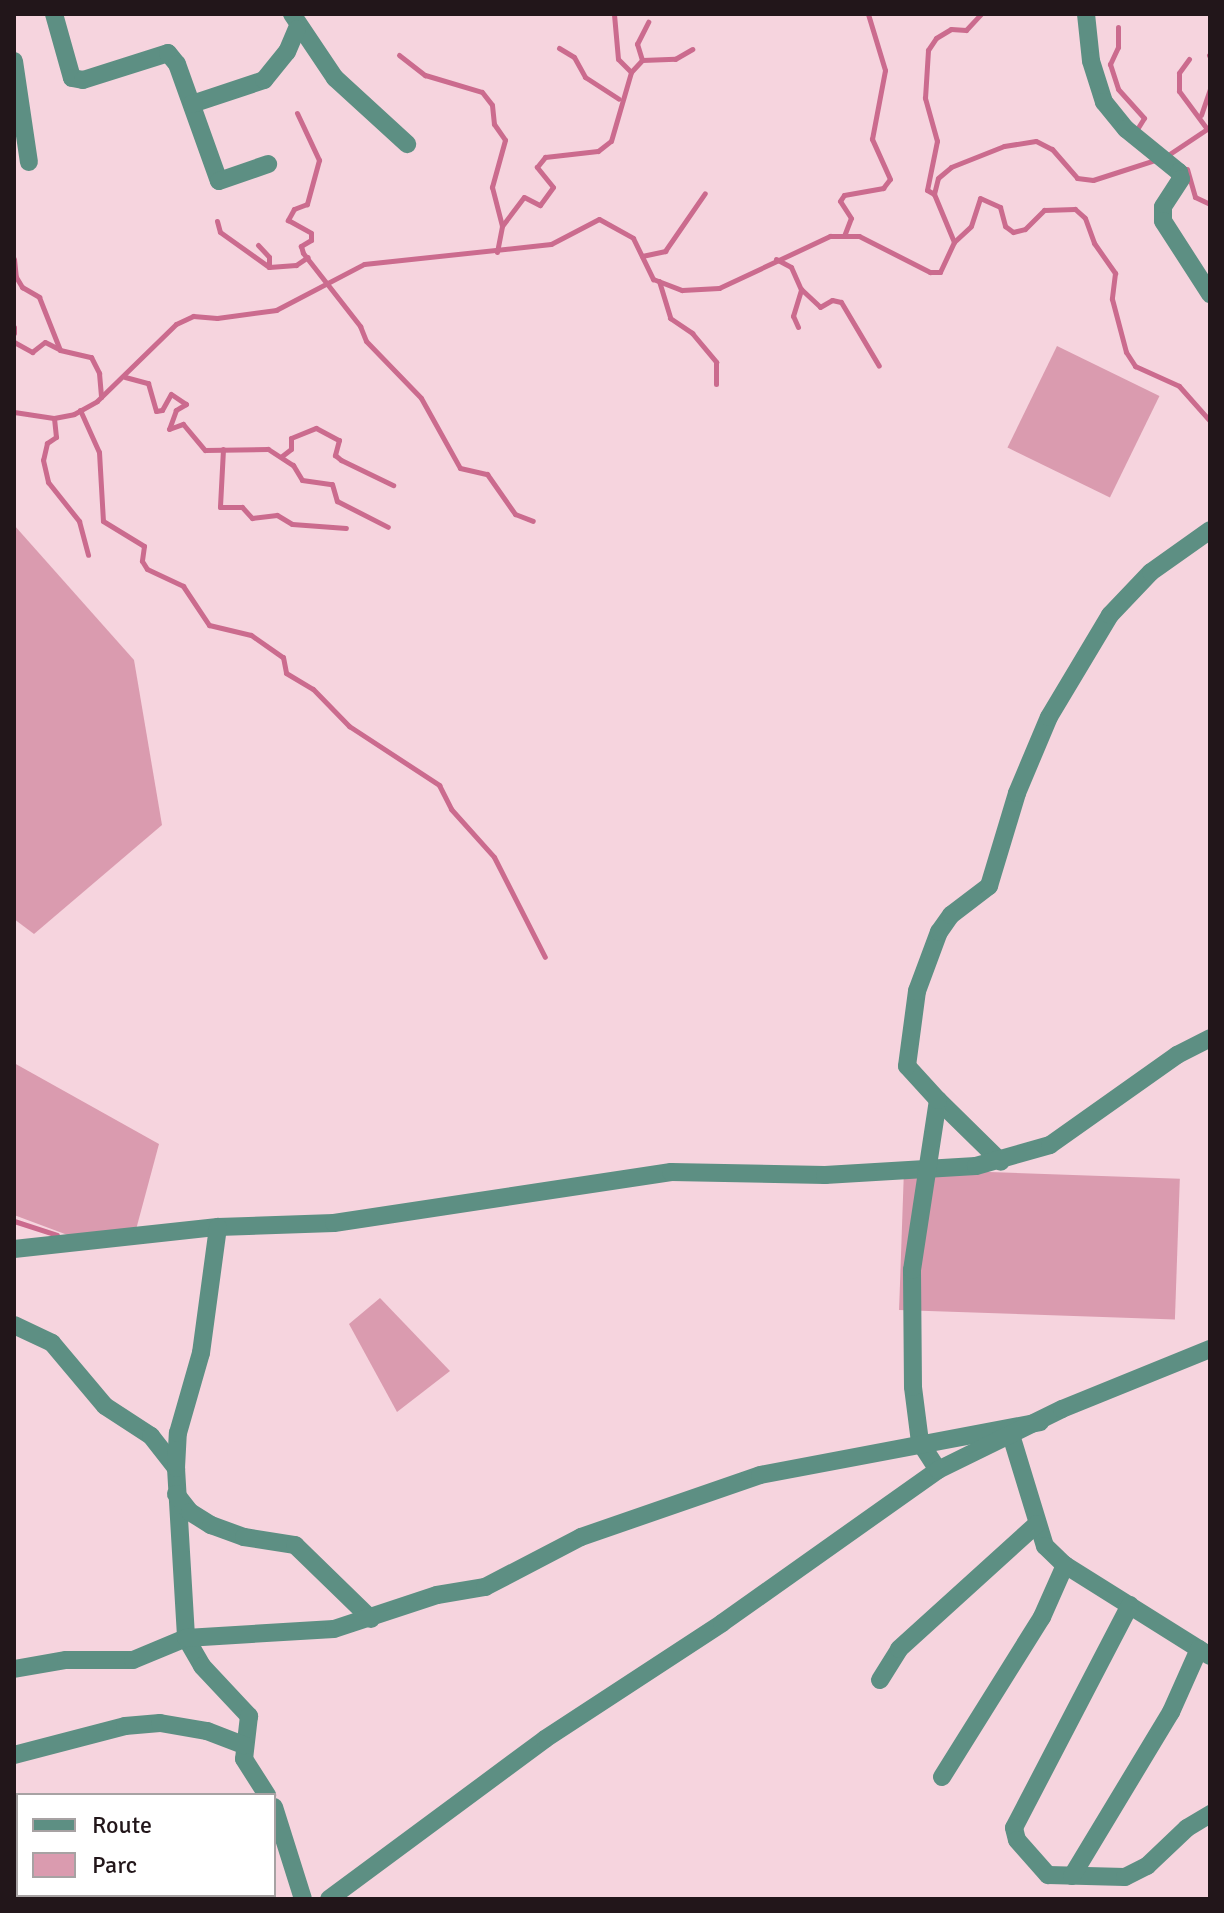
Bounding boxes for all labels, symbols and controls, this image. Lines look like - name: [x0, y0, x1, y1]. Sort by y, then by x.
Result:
- legend: [16, 1793, 276, 1897]
- text: Route: [92, 1810, 152, 1840]
- text: Parc: [92, 1850, 137, 1880]

